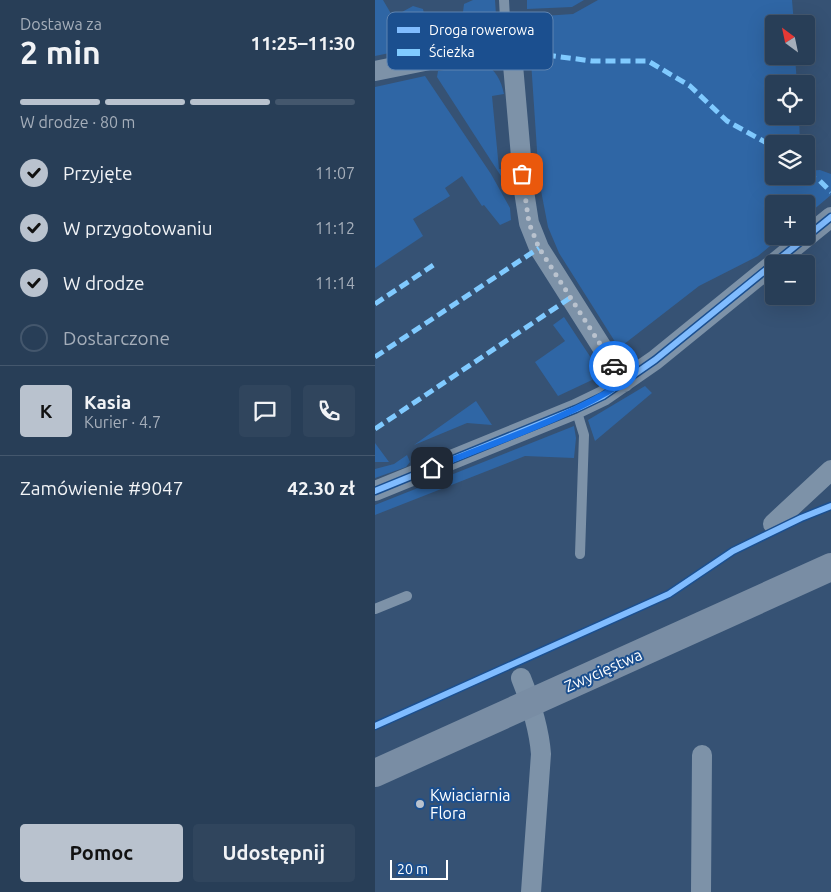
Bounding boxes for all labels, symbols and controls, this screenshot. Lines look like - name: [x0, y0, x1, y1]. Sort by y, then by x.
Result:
- legend: [387, 12, 553, 70]
- text: Dostawa za: [20, 15, 102, 33]
- north arrow: [765, 15, 815, 65]
- map controls: [765, 15, 815, 305]
- text: Droga rowerowa: [429, 22, 534, 38]
- text: 11:25–11:30: [250, 32, 355, 54]
- text: 2 min: [20, 34, 101, 70]
- text: Ścieżka: [429, 43, 475, 60]
- button: locate: [765, 75, 815, 125]
- text: W drodze · 80 m: [20, 113, 135, 131]
- button: layers: [765, 135, 815, 185]
- pin: [501, 153, 543, 195]
- icon: check: [20, 159, 48, 187]
- icon: bag: [508, 160, 536, 188]
- text: Przyjęte: [63, 162, 133, 184]
- text: 11:07: [315, 164, 355, 182]
- button: +: [765, 195, 815, 245]
- icon: check: [20, 214, 48, 242]
- text: W przygotowaniu: [63, 217, 213, 239]
- text: 11:12: [315, 219, 355, 237]
- button: −: [765, 255, 815, 305]
- icon: check: [20, 269, 48, 297]
- text: W drodze: [63, 272, 145, 294]
- text: 11:14: [315, 274, 355, 292]
- text: Dostarczone: [63, 327, 170, 349]
- courier: [589, 341, 639, 391]
- icon: car: [600, 352, 628, 380]
- button: chat: [239, 385, 291, 437]
- button: phone: [303, 385, 355, 437]
- text: Kasia: [84, 391, 131, 413]
- text: K: [40, 400, 52, 422]
- text: Kurier · 4.7: [84, 413, 161, 431]
- pin: [411, 447, 453, 489]
- icon: home: [418, 454, 446, 482]
- text: Zamówienie #9047: [20, 477, 184, 499]
- text: 42.30 zł: [287, 477, 355, 499]
- street label: Zwycięstwa: [561, 645, 645, 695]
- place label: Kwiaciarnia Flora: [430, 786, 511, 822]
- marker: Kwiaciarnia Flora: [414, 798, 426, 810]
- button: Pomoc: [20, 824, 183, 882]
- button: Udostępnij: [193, 824, 355, 882]
- scale bar: [390, 857, 447, 880]
- text: 20 m: [397, 861, 428, 877]

